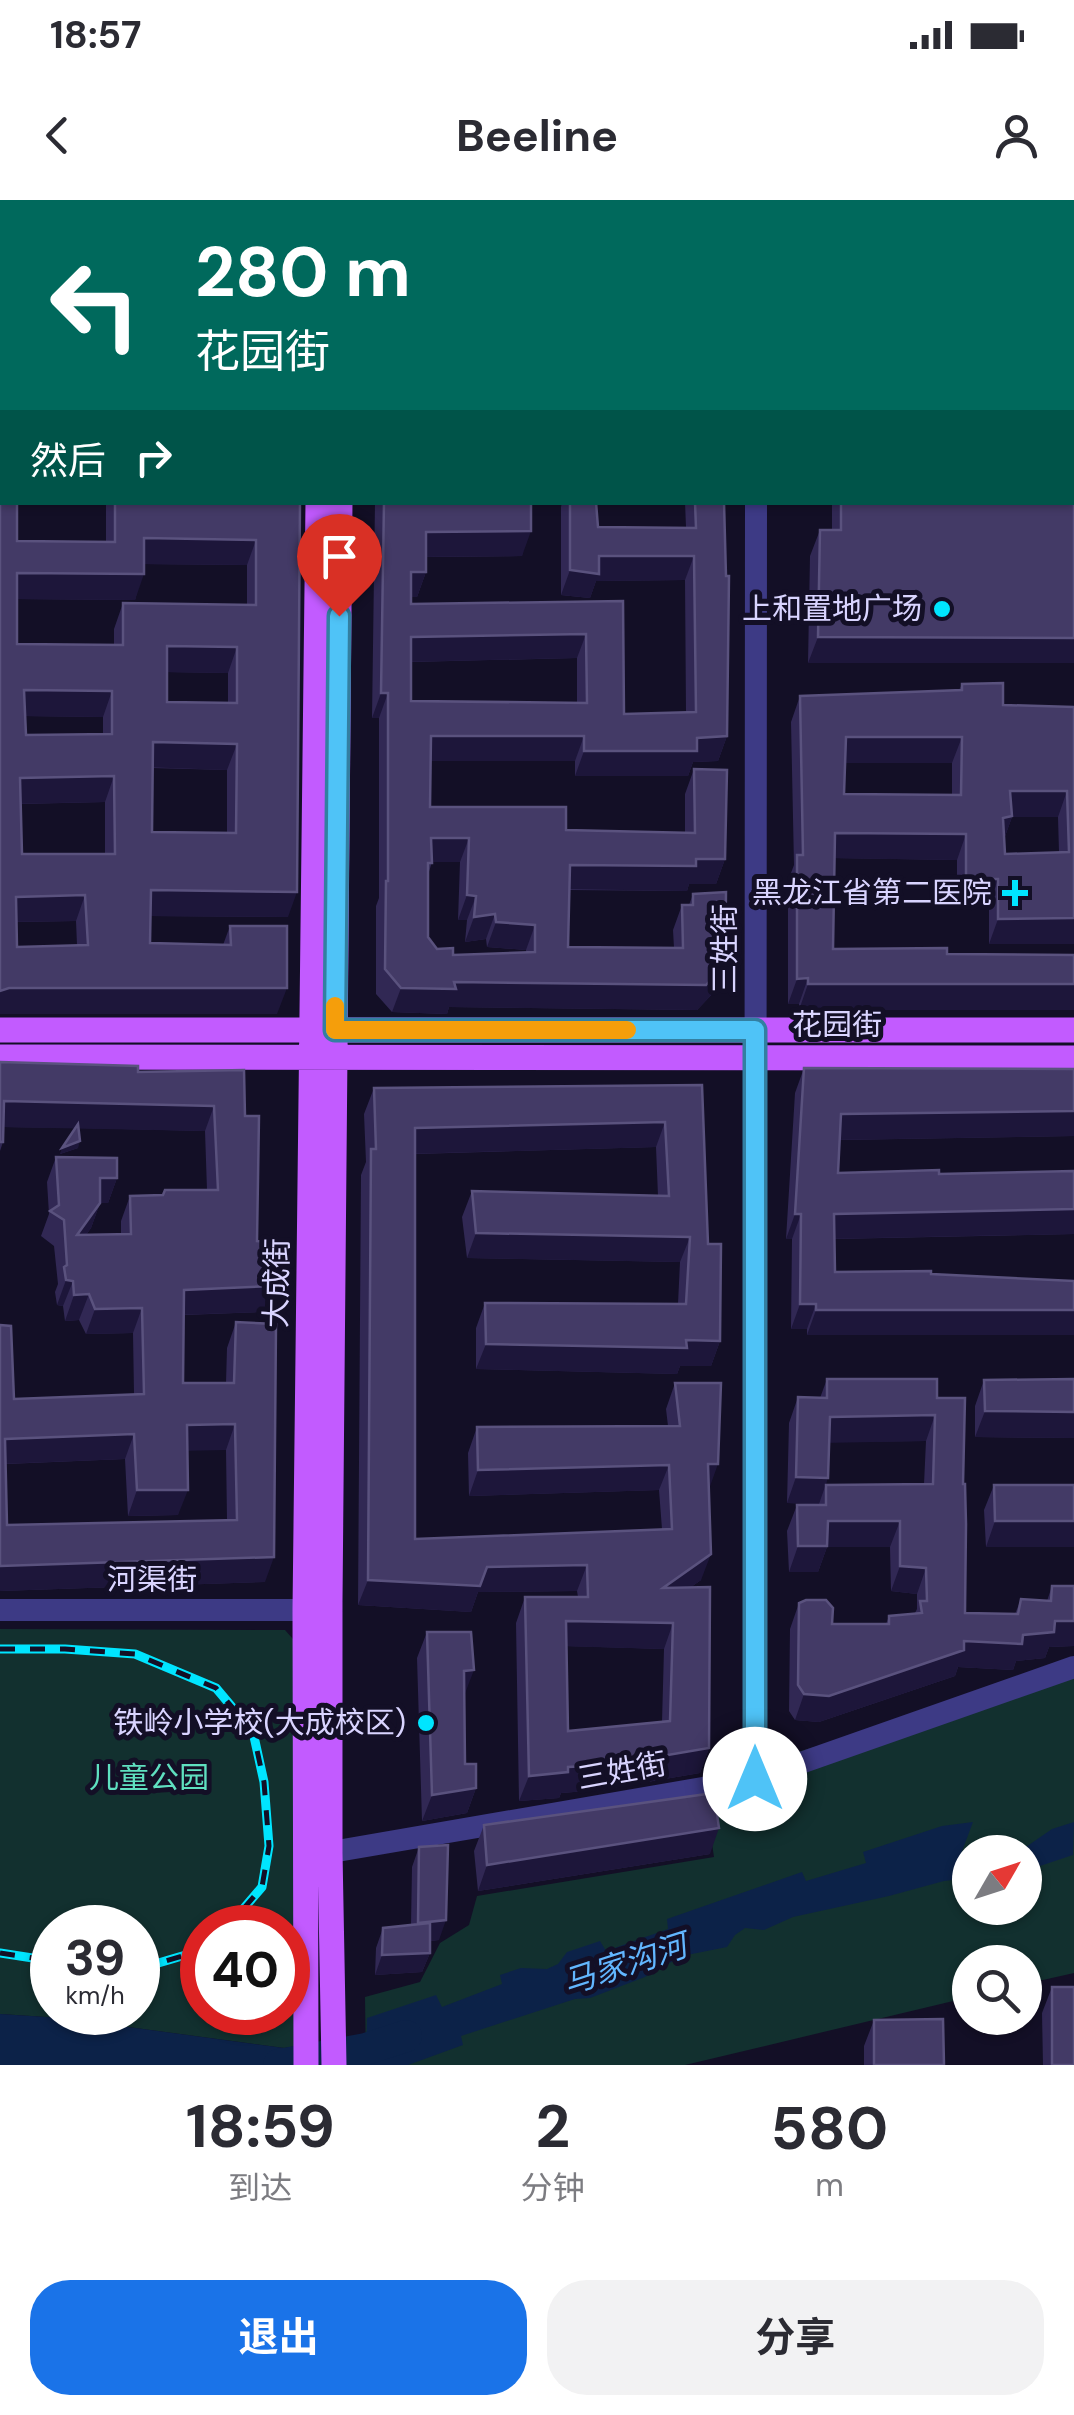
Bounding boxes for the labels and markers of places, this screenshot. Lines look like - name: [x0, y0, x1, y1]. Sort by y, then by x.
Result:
- pin: [297, 514, 382, 617]
- place label: 上和置地广场: [742, 589, 922, 628]
- marker: 上和置地广场: [931, 598, 953, 620]
- place label: 黑龙江省第二医院: [752, 873, 992, 912]
- marker: 黑龙江省第二医院: [1002, 880, 1028, 906]
- place label: 铁岭小学校(大成校区): [114, 1703, 406, 1742]
- marker: 铁岭小学校(大成校区): [415, 1712, 437, 1734]

